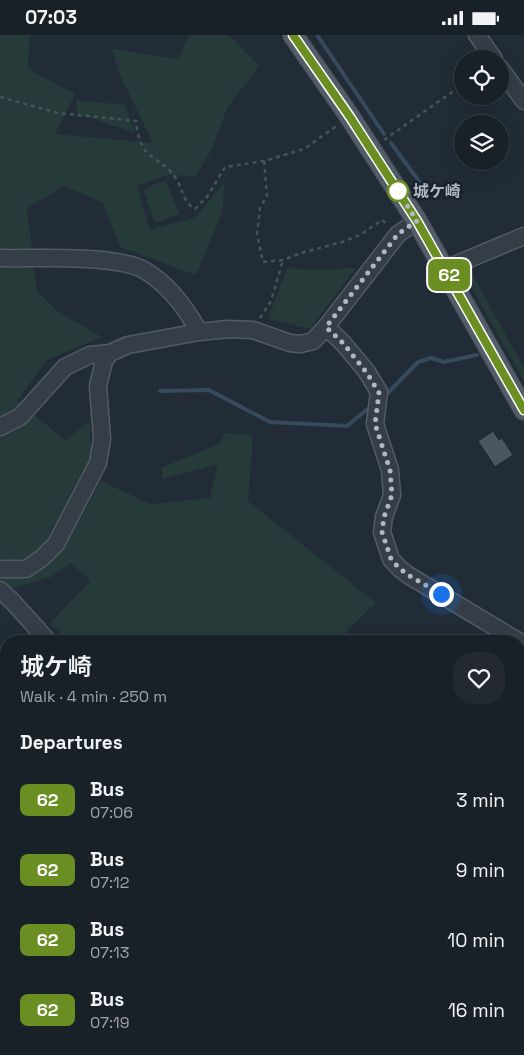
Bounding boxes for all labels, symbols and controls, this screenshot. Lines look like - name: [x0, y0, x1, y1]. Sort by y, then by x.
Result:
- text: 07:03: [25, 5, 77, 30]
- map controls: [454, 50, 509, 170]
- button: locate: [454, 50, 509, 105]
- button: layers: [454, 115, 509, 170]
- marker: 城ケ崎: [387, 180, 409, 202]
- place label: 城ケ崎: [413, 181, 461, 202]
- line badge: 62: [426, 259, 472, 291]
- text: 62: [438, 263, 460, 286]
- your location: [429, 582, 454, 607]
- text: 城ケ崎: [20, 651, 92, 682]
- button: heart: [453, 652, 505, 704]
- text: Walk · 4 min · 250 m: [20, 686, 167, 707]
- text: Departures: [20, 730, 123, 755]
- text: Bus: [90, 777, 124, 802]
- text: 62: [37, 788, 58, 811]
- text: 3 min: [456, 788, 505, 813]
- text: 07:06: [90, 802, 133, 823]
- text: Bus: [90, 847, 124, 872]
- text: 62: [37, 858, 58, 881]
- text: 9 min: [456, 858, 505, 883]
- text: 07:12: [90, 872, 129, 893]
- text: Bus: [90, 917, 124, 942]
- text: 62: [37, 928, 58, 951]
- text: 10 min: [447, 928, 505, 953]
- text: 07:13: [90, 942, 129, 963]
- text: Bus: [90, 987, 124, 1012]
- text: 62: [37, 998, 58, 1021]
- text: 16 min: [448, 998, 505, 1023]
- text: 07:19: [90, 1012, 130, 1033]

